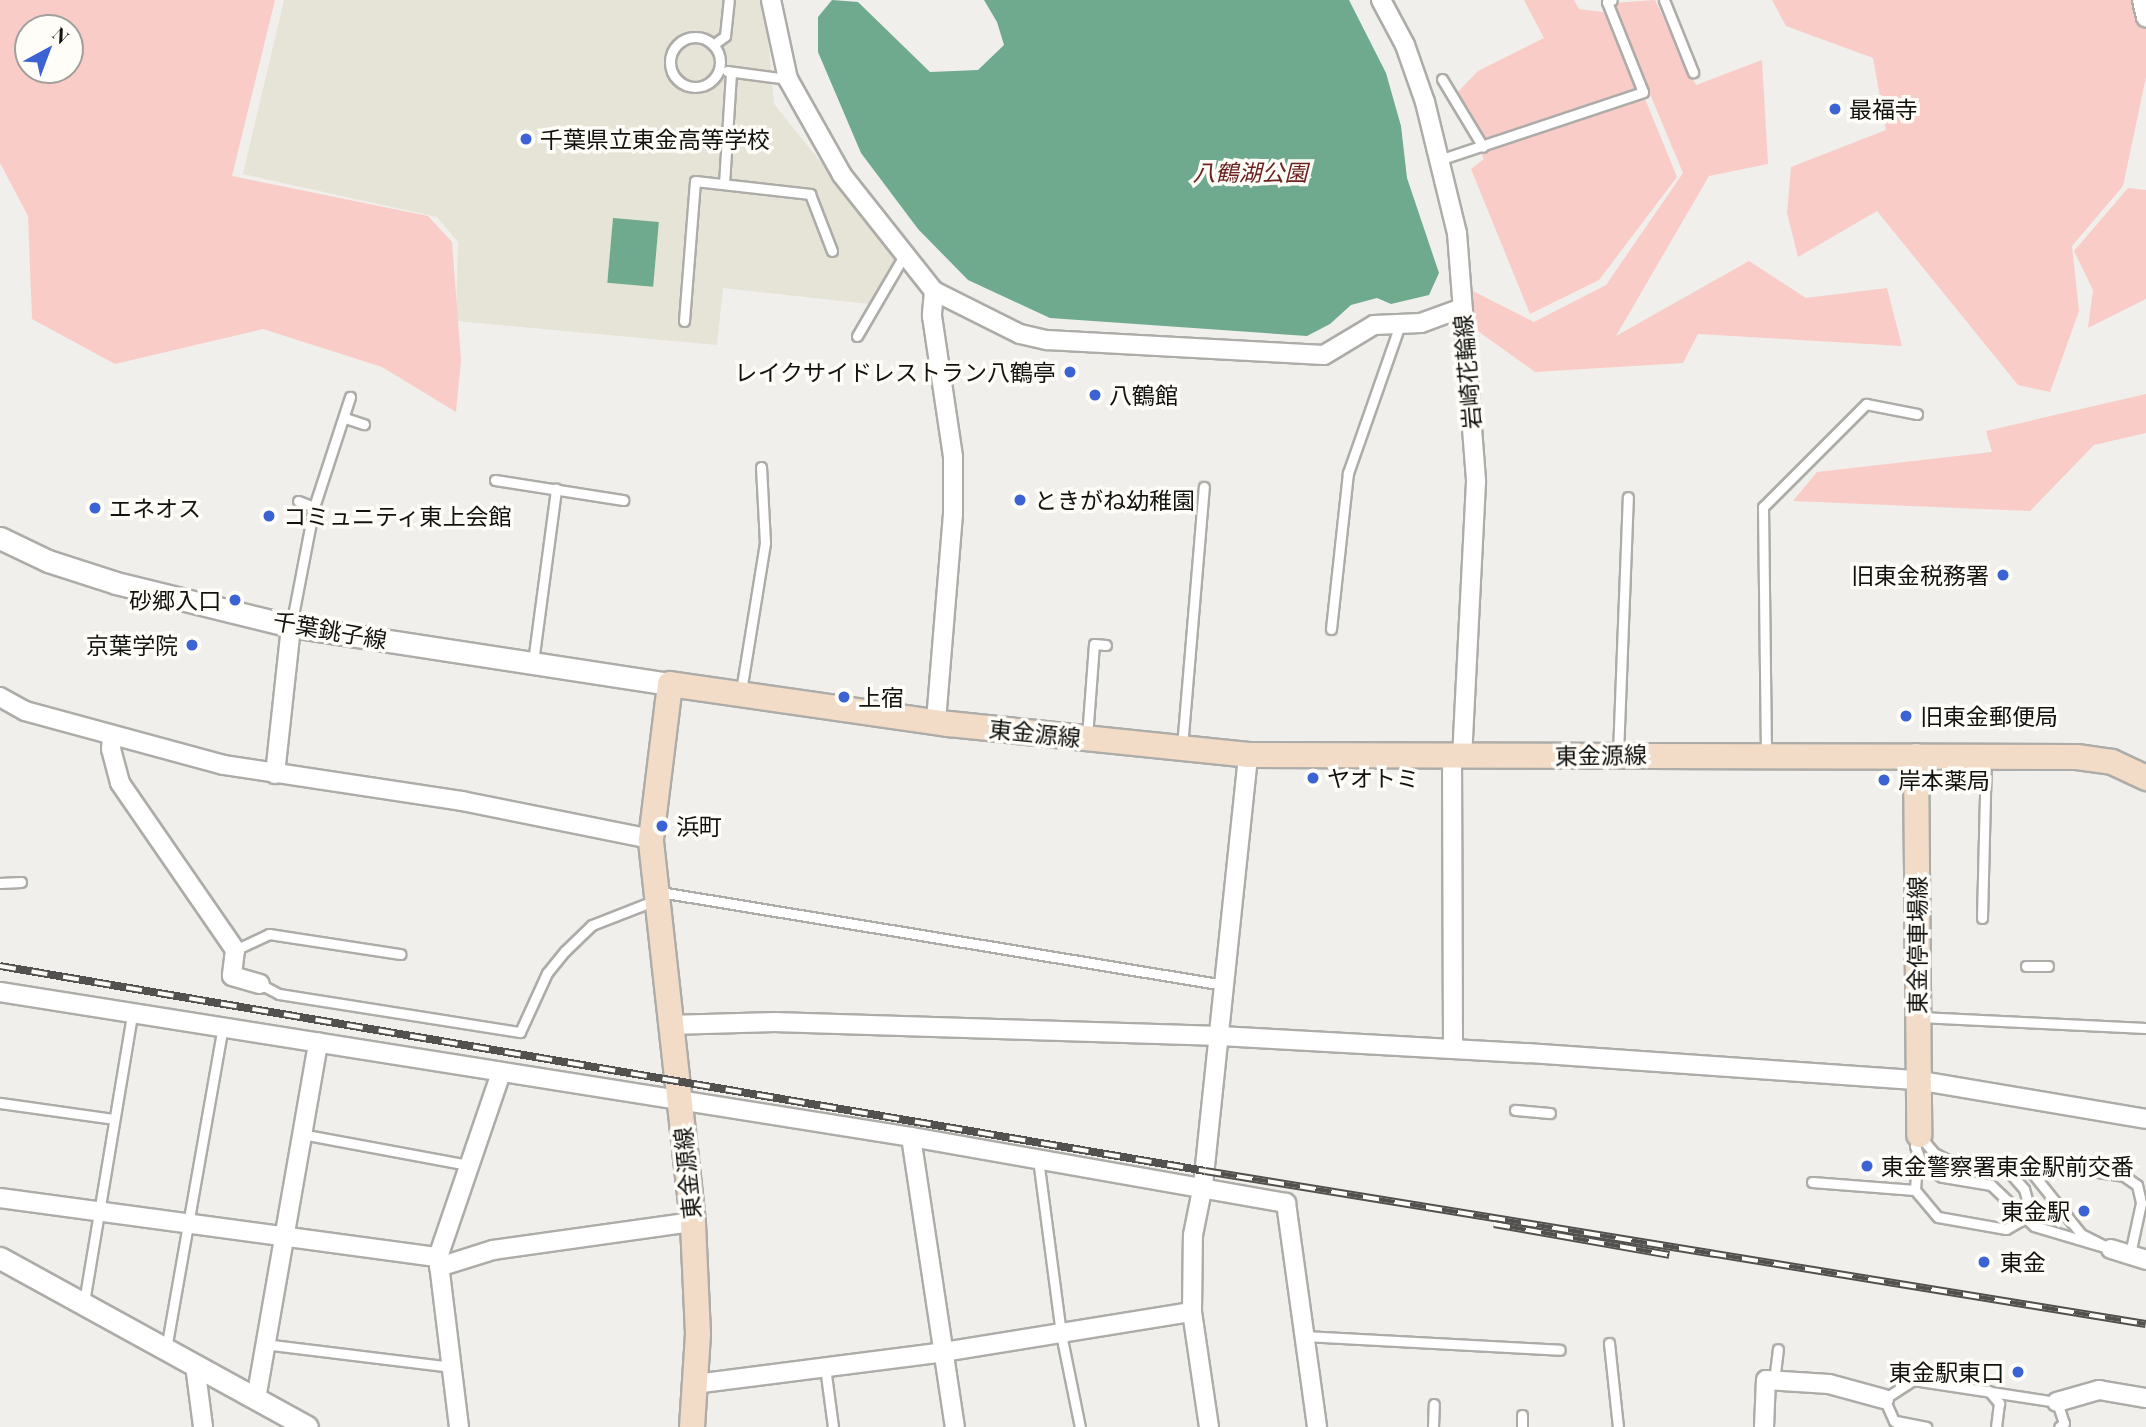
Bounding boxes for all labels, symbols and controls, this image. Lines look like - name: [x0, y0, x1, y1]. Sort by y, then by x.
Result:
- north arrow: [14, 14, 84, 84]
- text: N: [48, 20, 75, 49]
- place label: 最福寺: [1849, 95, 1918, 123]
- marker: 最福寺: [1827, 101, 1843, 117]
- place label: 千葉県立東金高等学校: [540, 125, 770, 153]
- marker: 千葉県立東金高等学校: [518, 131, 534, 147]
- park label: 八鶴湖公園: [1193, 158, 1307, 186]
- street label: 岩崎花輪線: [1448, 314, 1486, 430]
- place label: レイクサイドレストラン八鶴亭: [734, 358, 1056, 386]
- marker: レイクサイドレストラン八鶴亭: [1062, 364, 1078, 380]
- place label: 八鶴館: [1109, 381, 1178, 409]
- marker: 八鶴館: [1087, 387, 1103, 403]
- place label: ときがね幼稚園: [1034, 486, 1195, 514]
- marker: ときがね幼稚園: [1012, 492, 1028, 508]
- place label: エネオス: [109, 494, 201, 522]
- marker: エネオス: [87, 500, 103, 516]
- place label: コミュニティ東上会館: [283, 502, 513, 530]
- marker: コミュニティ東上会館: [261, 508, 277, 524]
- place label: 旧東金税務署: [1851, 561, 1989, 589]
- marker: 旧東金税務署: [1995, 567, 2011, 583]
- place label: 砂郷入口: [129, 586, 221, 614]
- marker: 砂郷入口: [227, 592, 243, 608]
- street label: 千葉銚子線: [271, 606, 389, 654]
- place label: 京葉学院: [86, 631, 178, 659]
- marker: 京葉学院: [184, 637, 200, 653]
- place label: 上宿: [858, 683, 904, 711]
- marker: 上宿: [836, 689, 852, 705]
- place label: 旧東金郵便局: [1920, 702, 2058, 730]
- marker: 旧東金郵便局: [1898, 708, 1914, 724]
- street label: 東金源線: [988, 714, 1082, 752]
- street label: 東金源線: [1555, 740, 1647, 770]
- place label: ヤオトミ: [1327, 764, 1419, 792]
- place label: 岸本薬局: [1898, 766, 1990, 794]
- marker: ヤオトミ: [1305, 770, 1321, 786]
- marker: 岸本薬局: [1876, 772, 1892, 788]
- place label: 浜町: [676, 812, 722, 840]
- marker: 浜町: [654, 818, 670, 834]
- street label: 東金停車場線: [1903, 876, 1931, 1014]
- street label: 東金源線: [668, 1126, 706, 1220]
- place label: 東金警察署東金駅前交番: [1881, 1152, 2134, 1180]
- marker: 東金警察署東金駅前交番: [1859, 1158, 1875, 1174]
- place label: 東金駅: [2001, 1197, 2070, 1225]
- marker: 東金駅: [2076, 1203, 2092, 1219]
- place label: 東金: [2000, 1248, 2046, 1276]
- marker: 東金: [1974, 1252, 1994, 1272]
- place label: 東金駅東口: [1889, 1358, 2004, 1386]
- marker: 東金駅東口: [2010, 1364, 2026, 1380]

